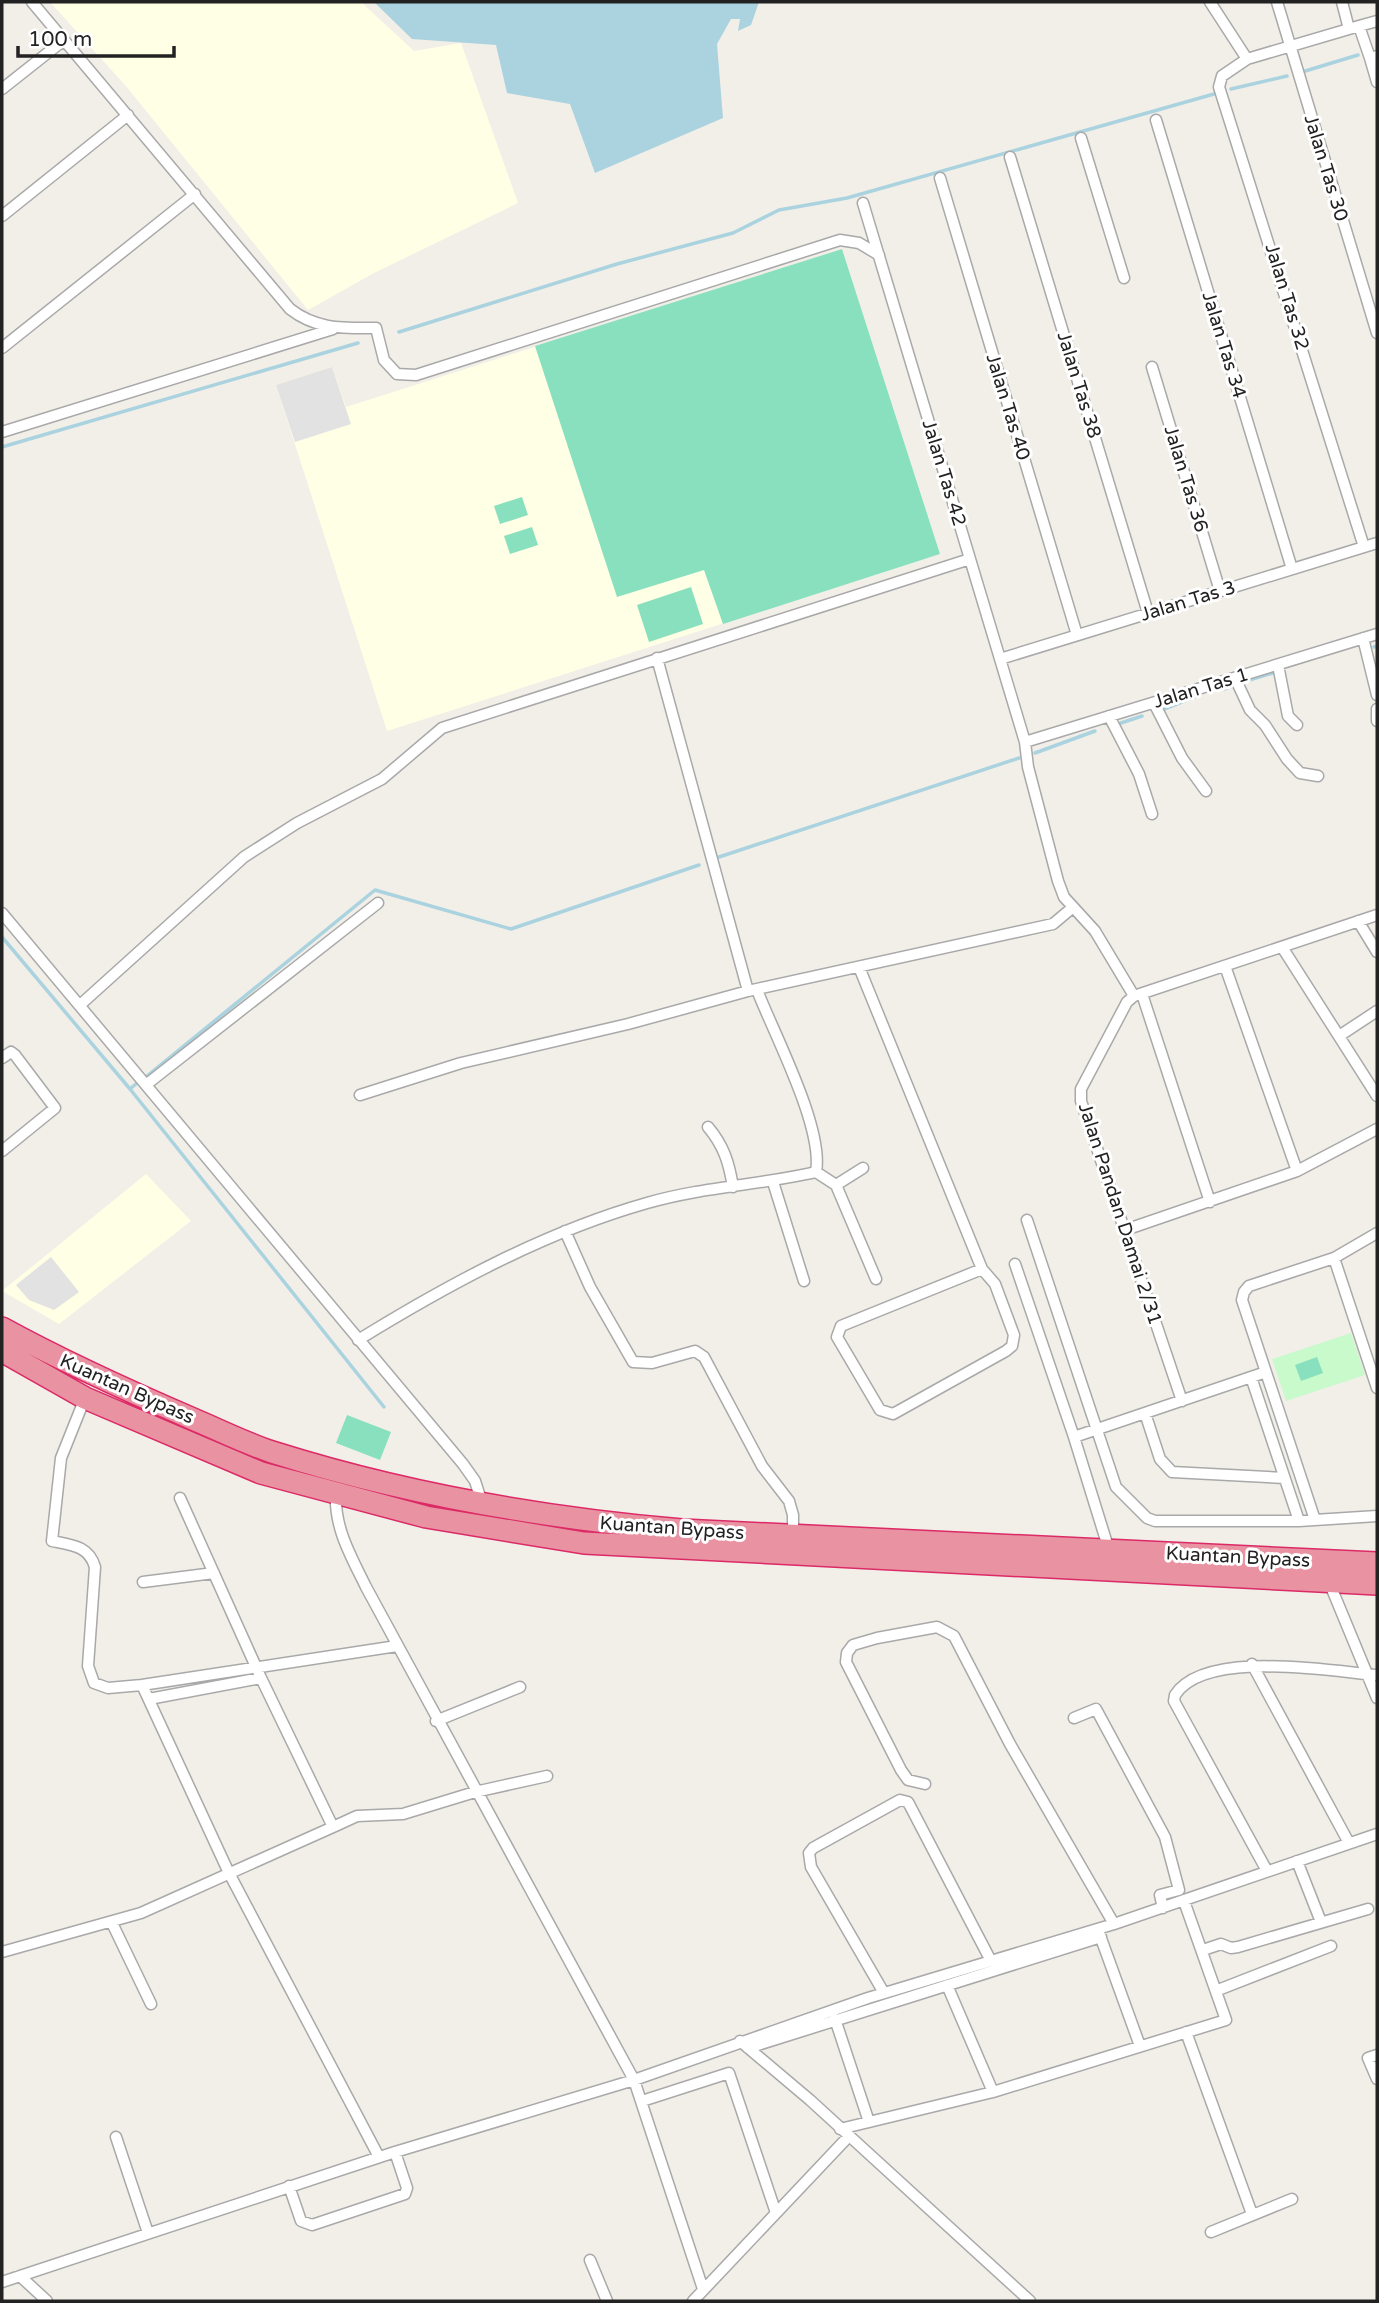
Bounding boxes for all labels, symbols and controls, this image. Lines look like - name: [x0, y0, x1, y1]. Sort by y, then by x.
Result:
- scale bar: [18, 14, 173, 58]
- text: 100 m: [28, 27, 92, 52]
- street label: Jalan Tas 30: [1299, 112, 1353, 224]
- street label: Jalan Tas 32: [1260, 241, 1314, 353]
- street label: Jalan Tas 34: [1197, 289, 1251, 401]
- street label: Jalan Tas 38: [1052, 329, 1106, 441]
- street label: Jalan Tas 40: [981, 351, 1035, 463]
- street label: Jalan Tas 42: [917, 417, 971, 529]
- street label: Jalan Tas 36: [1159, 423, 1213, 535]
- street label: Jalan Tas 3: [1138, 576, 1238, 626]
- street label: Jalan Tas 1: [1151, 663, 1251, 713]
- street label: Jalan Pandan Damai 2/31: [1074, 1100, 1166, 1328]
- street label: Kuantan Bypass: [56, 1350, 198, 1428]
- street label: Kuantan Bypass: [599, 1512, 745, 1544]
- street label: Kuantan Bypass: [1165, 1542, 1311, 1572]

